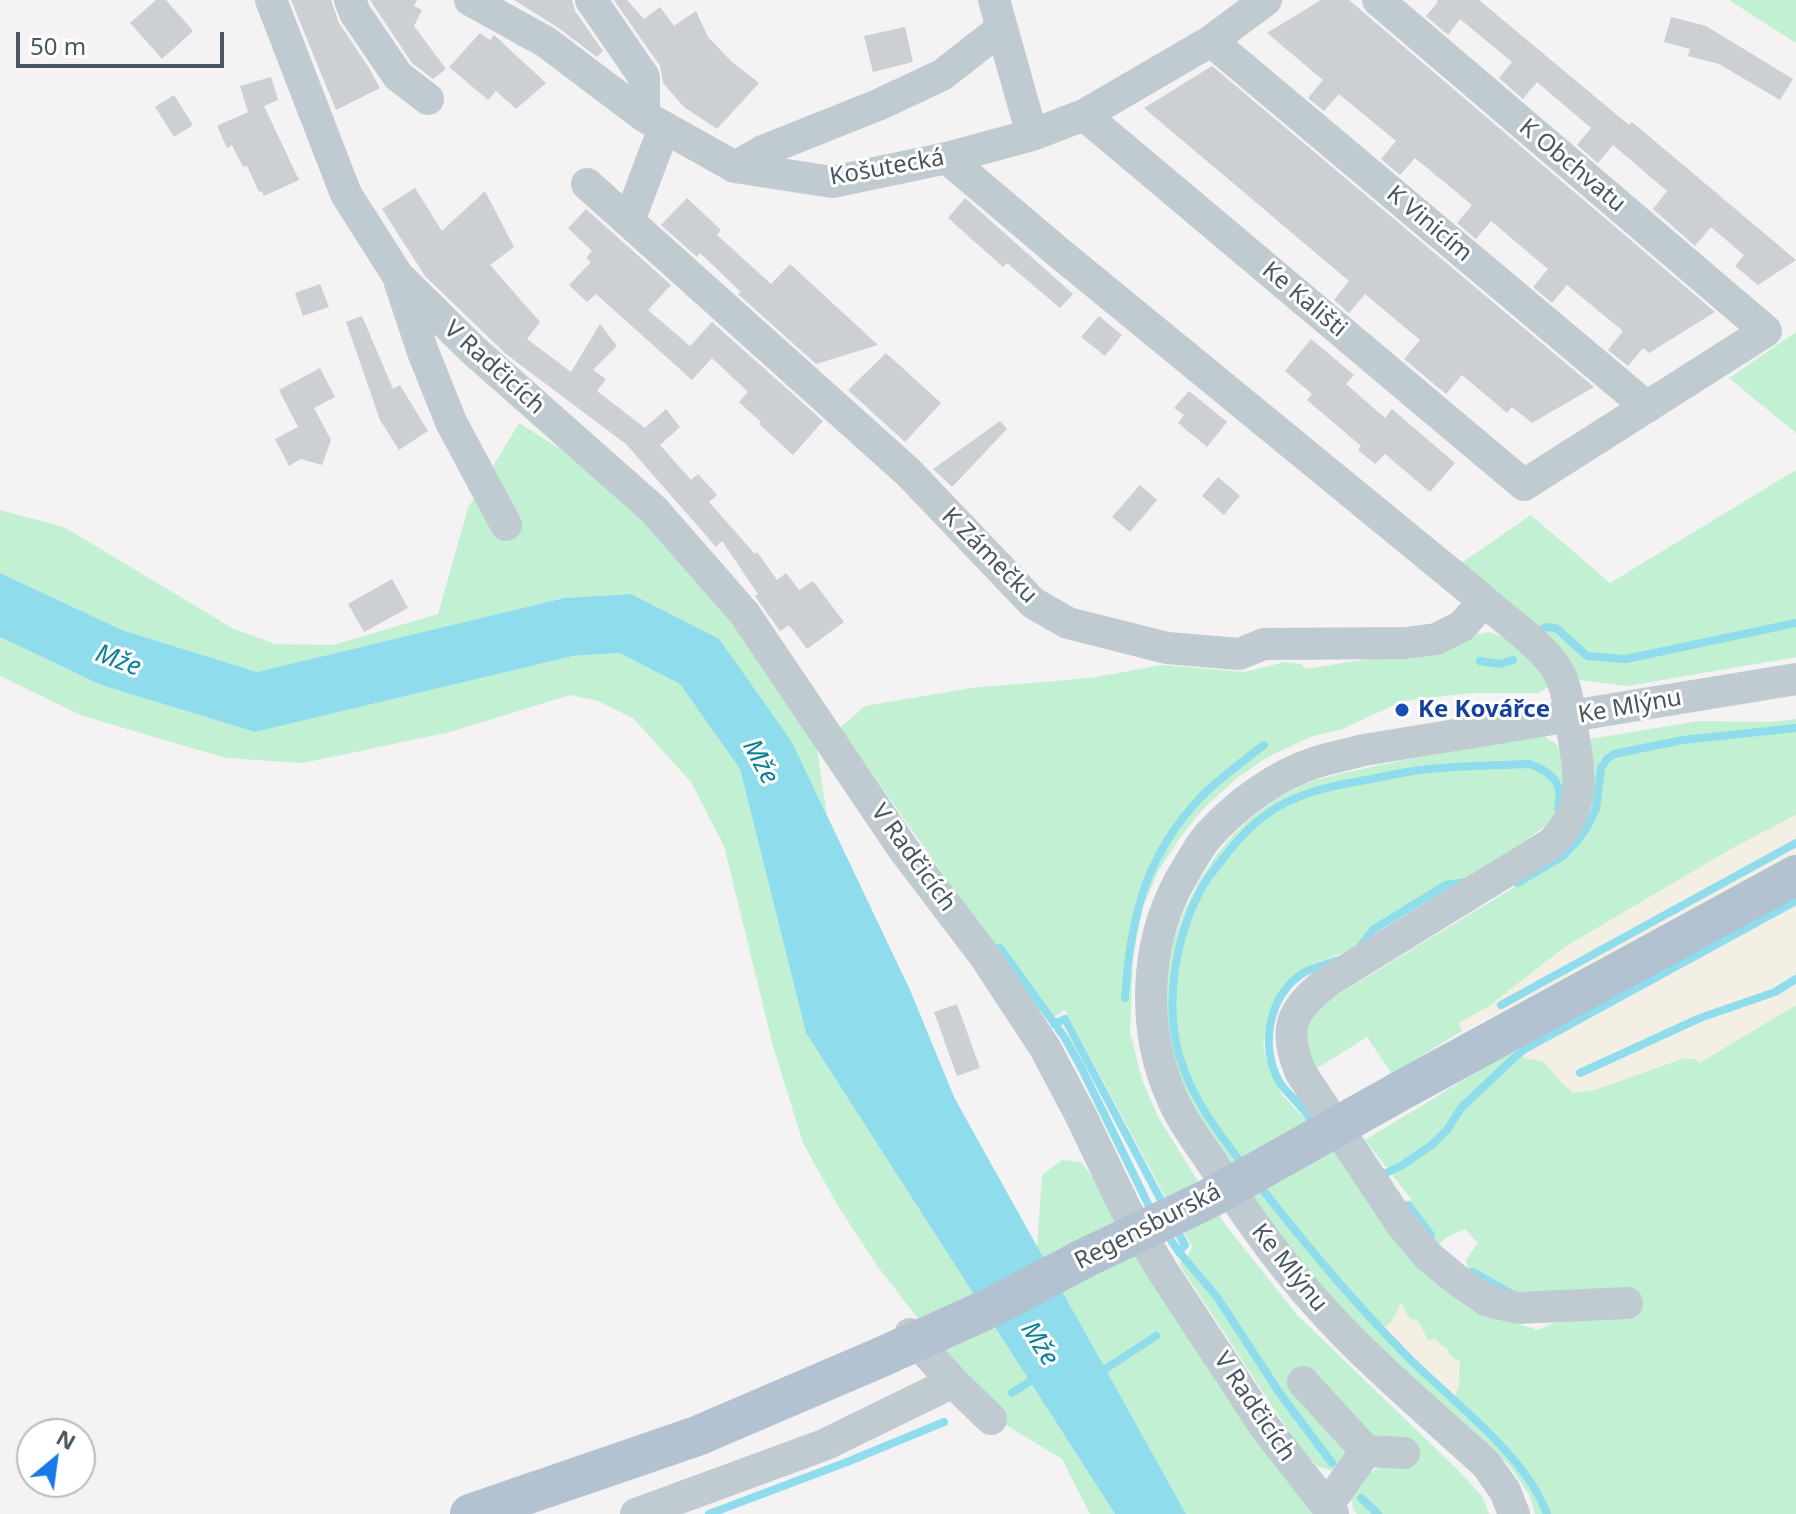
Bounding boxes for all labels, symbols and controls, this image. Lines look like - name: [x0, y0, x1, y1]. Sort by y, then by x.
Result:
- scale bar: [20, 16, 228, 66]
- text: 50 m: [30, 29, 86, 62]
- street label: K Obchvatu: [1513, 113, 1631, 219]
- street label: Košutecká: [828, 144, 946, 192]
- street label: K Vinicím: [1380, 180, 1478, 268]
- street label: Ke Kališti: [1256, 256, 1352, 344]
- street label: V Radčicích: [438, 315, 550, 421]
- street label: K Zámečku: [935, 502, 1043, 610]
- water label: Mže: [91, 638, 145, 684]
- street label: Ke Mlýnu: [1576, 684, 1684, 730]
- place label: Ke Kovářce: [1418, 696, 1550, 724]
- marker: Ke Kovářce: [1393, 701, 1411, 719]
- water label: Mže: [735, 734, 785, 790]
- street label: V Radčicích: [864, 799, 962, 917]
- street label: Regensburská: [1070, 1178, 1226, 1276]
- street label: Ke Mlýnu: [1245, 1218, 1333, 1318]
- water label: Mže: [1013, 1316, 1065, 1372]
- street label: V Radčicích: [1207, 1347, 1301, 1467]
- north arrow: [16, 1418, 96, 1498]
- text: N: [52, 1421, 82, 1456]

